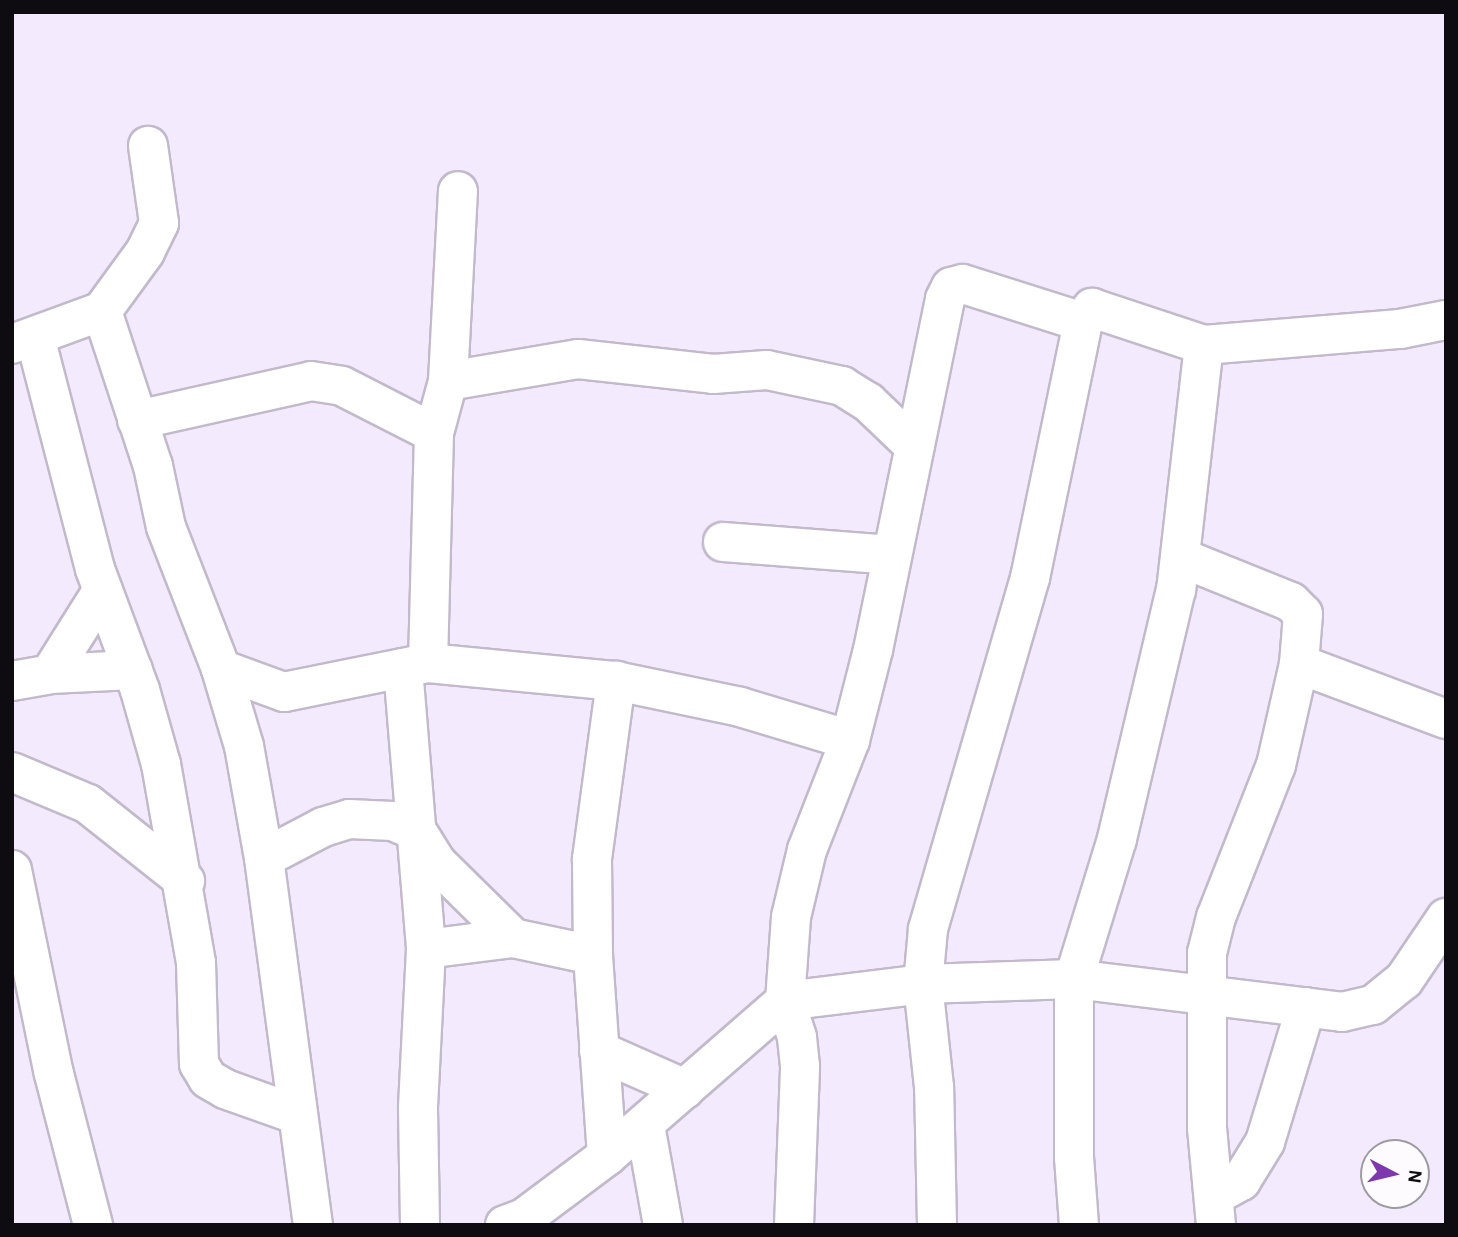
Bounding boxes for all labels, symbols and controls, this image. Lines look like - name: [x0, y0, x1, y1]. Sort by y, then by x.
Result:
- north arrow: [1360, 1139, 1430, 1209]
- text: N: [1404, 1169, 1425, 1184]

